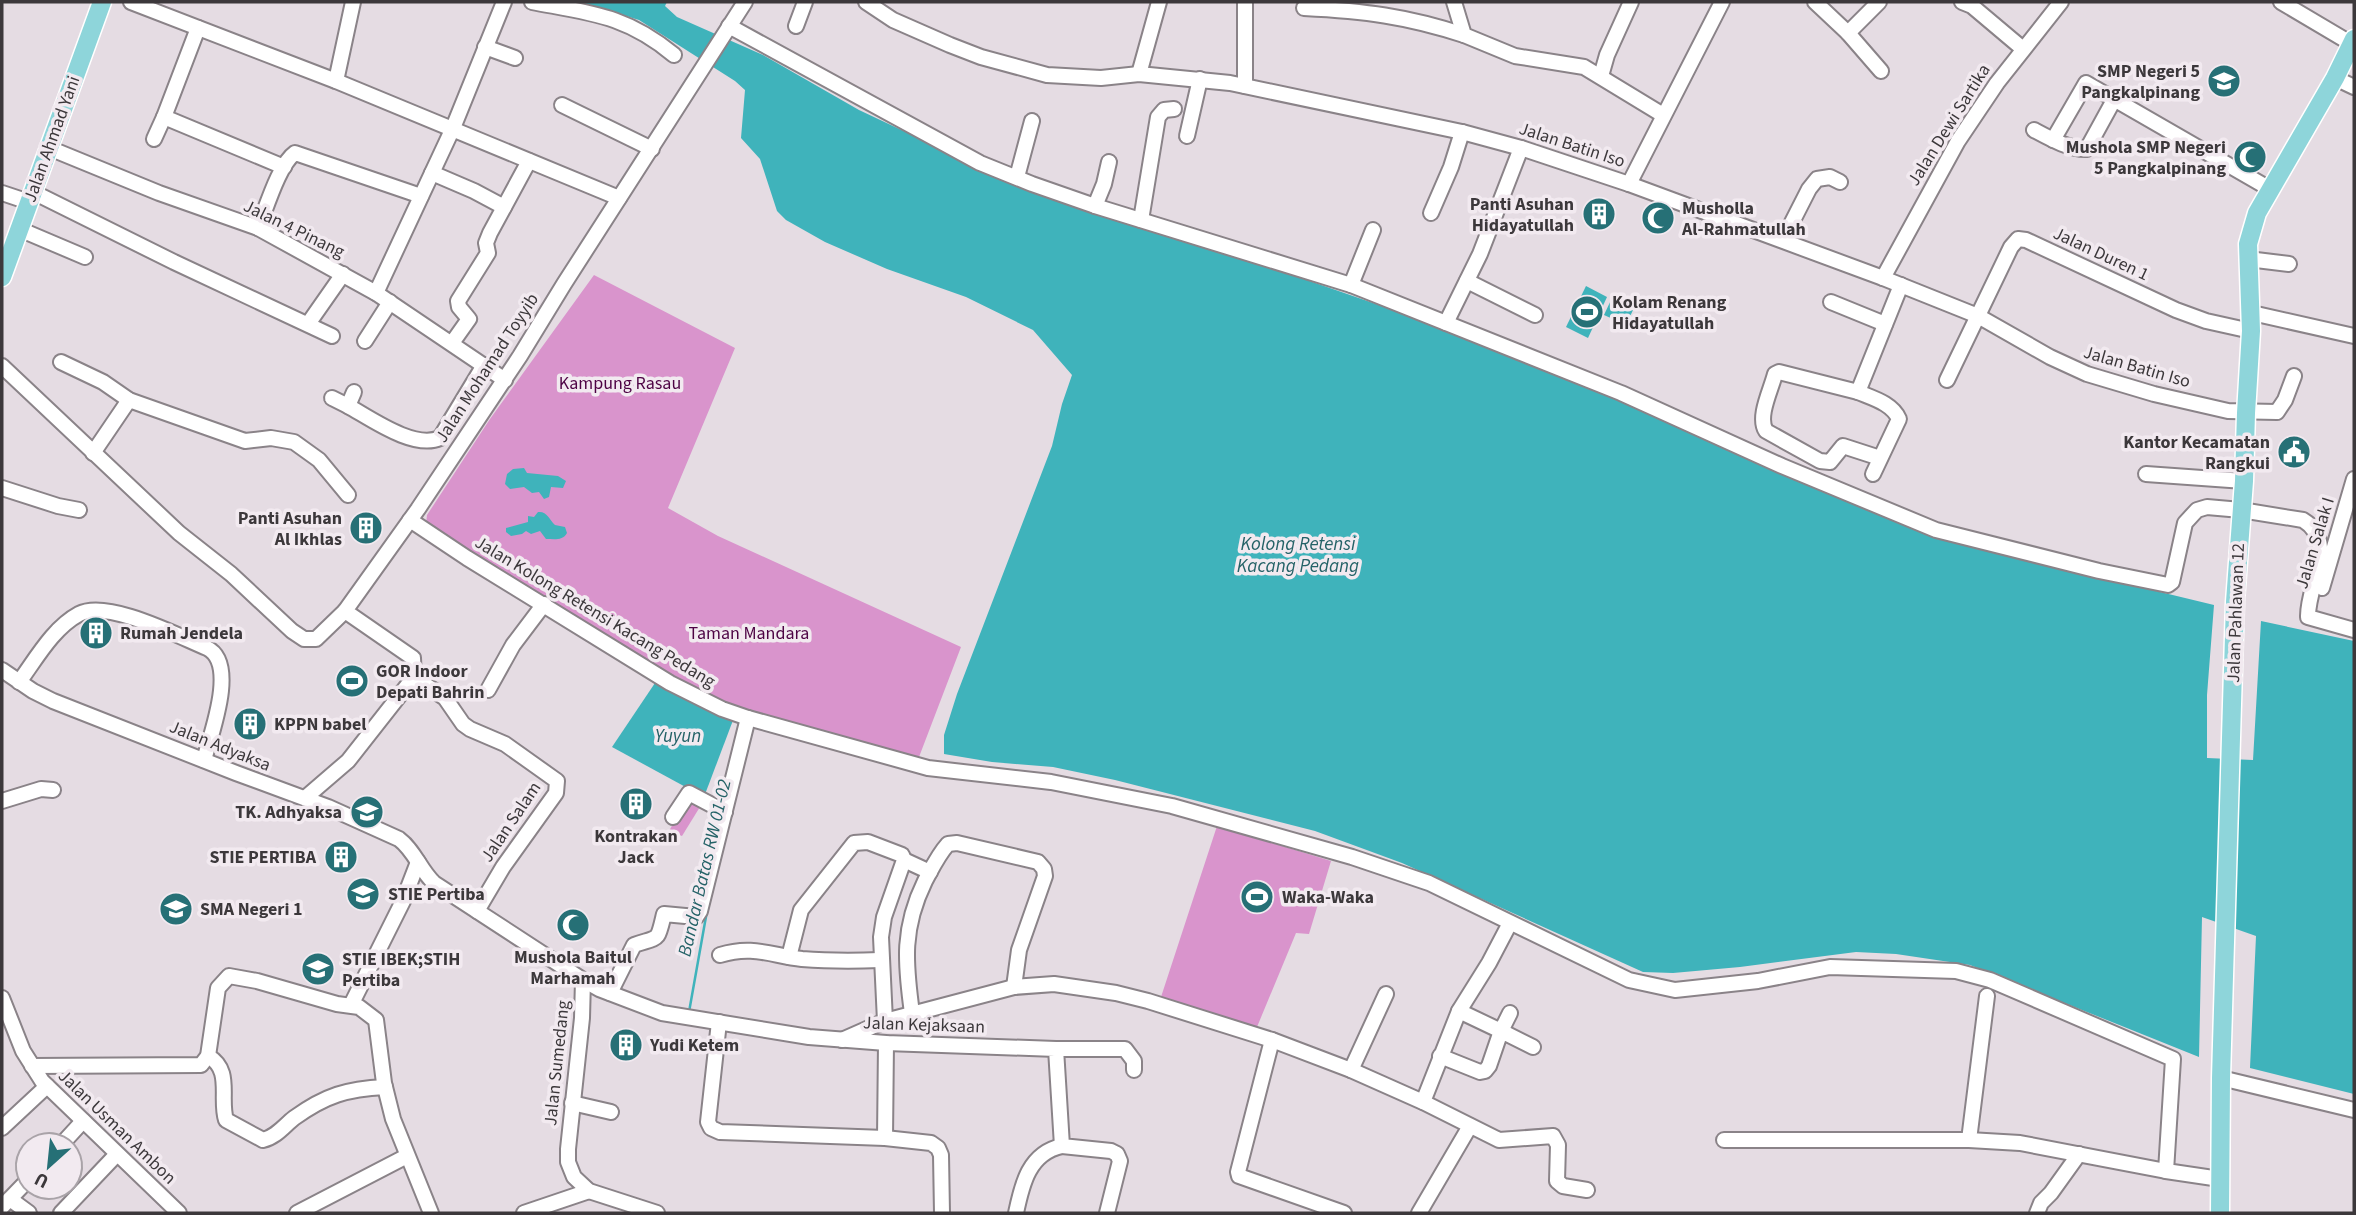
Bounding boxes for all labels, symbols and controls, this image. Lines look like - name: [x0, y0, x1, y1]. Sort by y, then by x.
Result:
- street label: Jalan Dewi Sartika: [1902, 59, 1996, 191]
- place label: SMP Negeri 5 Pangkalpinang: [2081, 59, 2200, 105]
- school or university icon: SMP Negeri 5 Pangkalpinang: [2205, 62, 2243, 100]
- street label: Jalan Ahmad Yani: [18, 72, 86, 206]
- street label: Jalan Batin Iso: [1516, 116, 1628, 174]
- place label: Mushola SMP Negeri 5 Pangkalpinang: [2066, 135, 2226, 181]
- mosque icon: Mushola SMP Negeri 5 Pangkalpinang: [2231, 138, 2269, 176]
- place label: Panti Asuhan Hidayatullah: [1470, 192, 1574, 238]
- street label: Jalan 4 Pinang: [239, 194, 349, 264]
- building icon: Panti Asuhan Hidayatullah: [1580, 195, 1618, 233]
- place label: Musholla Al-Rahmatullah: [1681, 196, 1806, 242]
- mosque icon: Musholla Al-Rahmatullah: [1639, 199, 1677, 237]
- street label: Jalan Duren 1: [2049, 221, 2153, 287]
- street label: Jalan Mohamad Toyyib: [429, 288, 545, 448]
- place label: Kolam Renang Hidayatullah: [1612, 290, 1727, 336]
- sports icon: Kolam Renang Hidayatullah: [1568, 293, 1606, 331]
- street label: Jalan Batin Iso: [2081, 340, 2193, 394]
- park label: Kampung Rasau: [559, 371, 681, 396]
- place label: Kantor Kecamatan Rangkui: [2123, 430, 2270, 476]
- public building icon: Kantor Kecamatan Rangkui: [2275, 433, 2313, 471]
- street label: Jalan Salak I: [2289, 494, 2341, 592]
- place label: Panti Asuhan Al Ikhlas: [238, 506, 342, 552]
- building icon: Panti Asuhan Al Ikhlas: [347, 509, 385, 547]
- street label: Jalan Kolong Retensi Kacang Pedang: [470, 530, 720, 694]
- water label: Kolong Retensi Kacang Pedang: [1237, 531, 1359, 580]
- street label: Jalan Pahlawan 12: [2221, 543, 2251, 683]
- building icon: Rumah Jendela: [77, 614, 115, 652]
- place label: Rumah Jendela: [120, 621, 243, 646]
- park label: Taman Mandara: [689, 621, 809, 646]
- place label: GOR Indoor Depati Bahrin: [376, 659, 485, 705]
- sports icon: GOR Indoor Depati Bahrin: [333, 662, 371, 700]
- building icon: KPPN babel: [231, 705, 269, 743]
- place label: KPPN babel: [274, 712, 366, 737]
- street label: Jalan Adyaksa: [166, 714, 274, 778]
- water label: Yuyun: [655, 723, 701, 750]
- street label: Jalan Salam: [475, 777, 547, 867]
- water label: Bandar Batas RW 01-02: [671, 777, 739, 959]
- building icon: Kontrakan Jack: [617, 785, 655, 823]
- school or university icon: TK. Adhyaksa: [348, 793, 386, 831]
- place label: TK. Adhyaksa: [235, 800, 342, 825]
- place label: Kontrakan Jack: [594, 824, 678, 870]
- building icon: STIE PERTIBA: [322, 838, 360, 876]
- place label: STIE PERTIBA: [210, 845, 317, 870]
- school or university icon: STIE Pertiba: [344, 875, 382, 913]
- sports icon: Waka-Waka: [1238, 878, 1276, 916]
- place label: STIE Pertiba: [388, 882, 485, 907]
- place label: Waka-Waka: [1282, 885, 1374, 910]
- school or university icon: SMA Negeri 1: [157, 890, 195, 928]
- place label: SMA Negeri 1: [200, 897, 303, 922]
- mosque icon: Mushola Baitul Marhamah: [554, 906, 592, 944]
- place label: Mushola Baitul Marhamah: [514, 945, 632, 991]
- place label: STIE IBEK;STIH Pertiba: [342, 947, 460, 993]
- school or university icon: STIE IBEK;STIH Pertiba: [299, 950, 337, 988]
- street label: Jalan Sumedang: [538, 999, 576, 1127]
- street label: Jalan Kejaksaan: [863, 1010, 985, 1040]
- building icon: Yudi Ketem: [607, 1026, 645, 1064]
- place label: Yudi Ketem: [649, 1033, 739, 1058]
- street label: Jalan Usman Ambon: [52, 1064, 182, 1190]
- north arrow: [14, 1131, 84, 1201]
- text: U: [30, 1165, 54, 1195]

